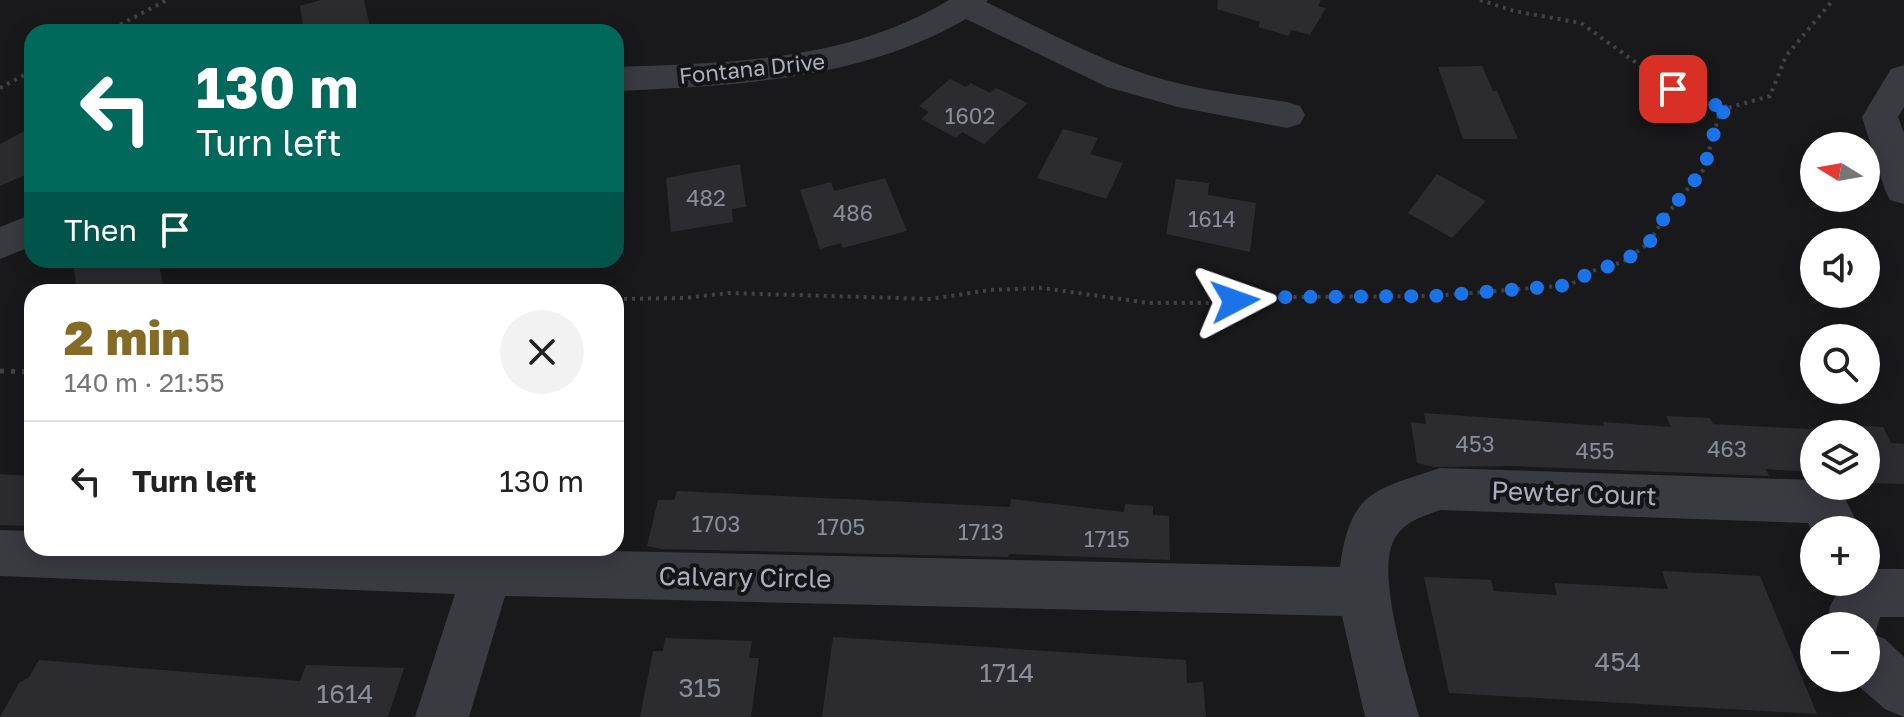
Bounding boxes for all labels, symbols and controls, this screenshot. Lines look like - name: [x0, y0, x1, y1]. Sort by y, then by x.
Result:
- street label: Fontana Drive: [678, 47, 826, 89]
- text: 130 m: [196, 53, 358, 120]
- pin: [1639, 55, 1707, 123]
- icon: left: [64, 56, 168, 160]
- icon: arrive: [1651, 67, 1695, 111]
- house number: 1602: [945, 102, 995, 129]
- text: Turn left: [196, 121, 342, 164]
- north arrow: [1800, 132, 1880, 212]
- map controls: [1800, 132, 1880, 692]
- house number: 482: [686, 184, 726, 211]
- house number: 486: [833, 199, 873, 226]
- house number: 1614: [1188, 205, 1236, 232]
- icon: arrive: [153, 208, 197, 252]
- text: Then: [64, 212, 137, 248]
- button: sound: [1800, 228, 1880, 308]
- position arrow: [1193, 259, 1277, 343]
- text: 2 min: [64, 308, 190, 366]
- button: close: [500, 310, 584, 394]
- button: search: [1800, 324, 1880, 404]
- text: 140 m · 21:55: [64, 367, 225, 398]
- button: layers: [1800, 420, 1880, 500]
- house number: 453: [1455, 430, 1495, 457]
- house number: 463: [1707, 435, 1747, 462]
- house number: 455: [1576, 437, 1614, 464]
- icon: left: [64, 459, 108, 503]
- text: Turn left: [132, 463, 257, 499]
- text: 130 m: [499, 463, 584, 499]
- street label: Pewter Court: [1491, 475, 1657, 511]
- house number: 1703: [692, 510, 740, 537]
- house number: 1705: [817, 513, 865, 540]
- button: +: [1800, 516, 1880, 596]
- house number: 1713: [958, 518, 1004, 545]
- house number: 1715: [1084, 525, 1130, 552]
- street label: Calvary Circle: [659, 560, 831, 594]
- button: −: [1800, 612, 1880, 692]
- house number: 454: [1595, 646, 1641, 677]
- house number: 1714: [980, 657, 1034, 688]
- house number: 315: [679, 672, 721, 703]
- house number: 1614: [317, 678, 373, 709]

